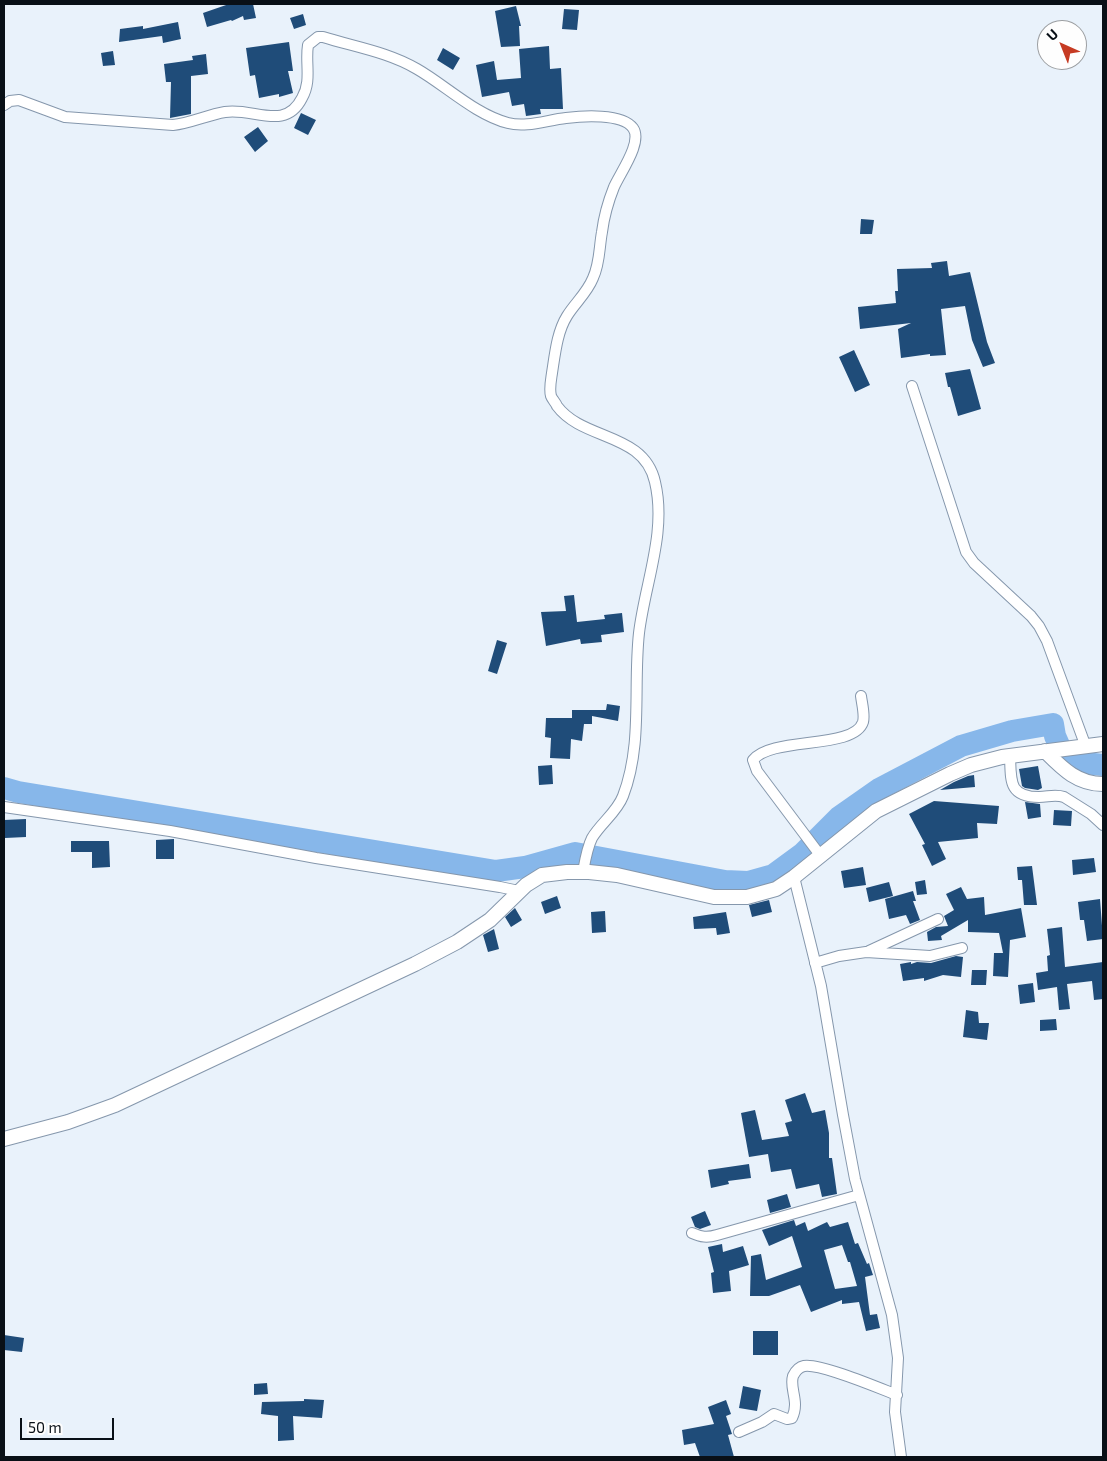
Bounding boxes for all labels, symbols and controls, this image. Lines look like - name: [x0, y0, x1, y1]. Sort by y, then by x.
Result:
- north arrow: [1037, 20, 1087, 70]
- text: U: [1043, 25, 1061, 44]
- scale bar: [22, 1408, 116, 1440]
- text: 50 m: [28, 1418, 62, 1436]

